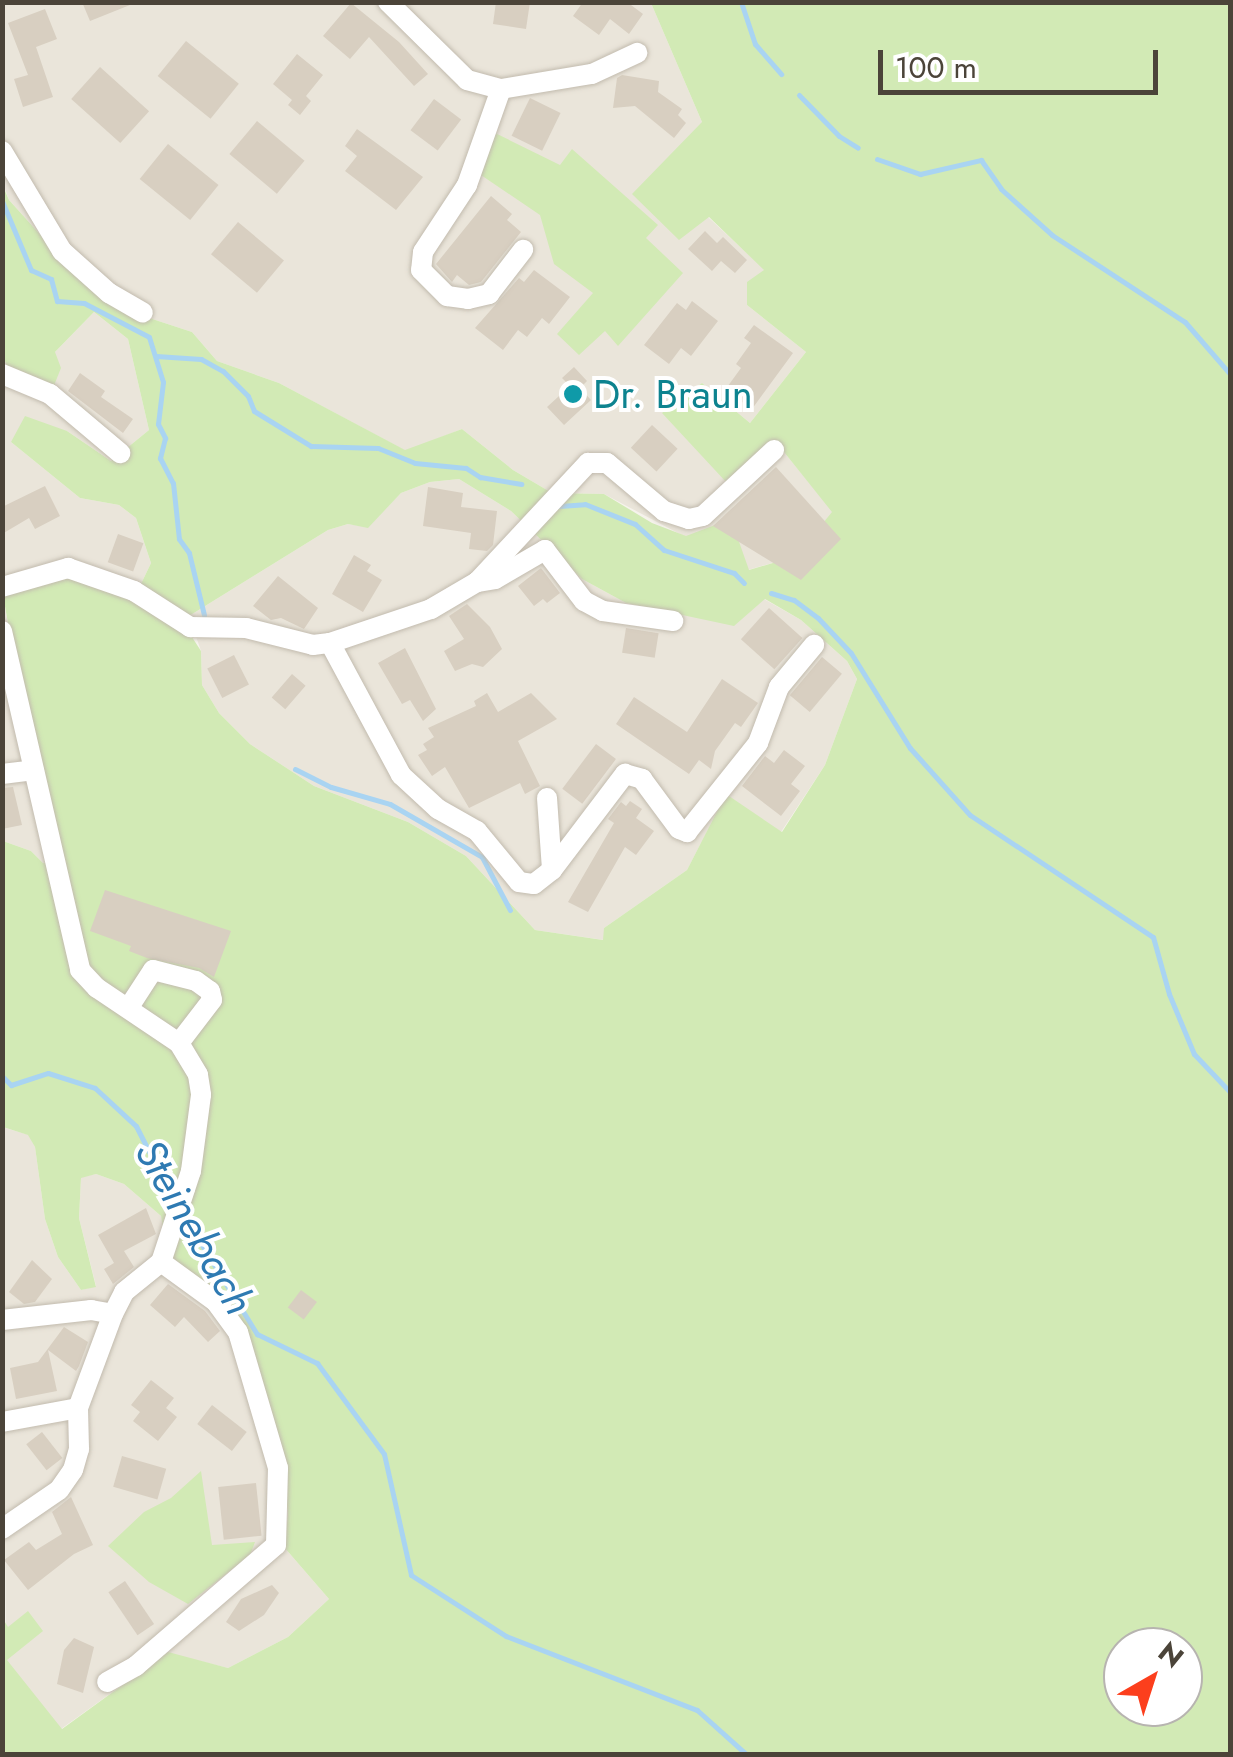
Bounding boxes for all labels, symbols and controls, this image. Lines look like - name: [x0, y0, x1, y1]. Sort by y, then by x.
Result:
- scale bar: [883, 30, 1163, 92]
- text: 100 m: [895, 46, 977, 89]
- place label: Dr. Braun: [593, 370, 753, 418]
- marker: Dr. Braun: [562, 383, 584, 405]
- water label: Steinebach: [124, 1131, 264, 1323]
- north arrow: [1103, 1627, 1203, 1727]
- text: N: [1149, 1632, 1192, 1678]

